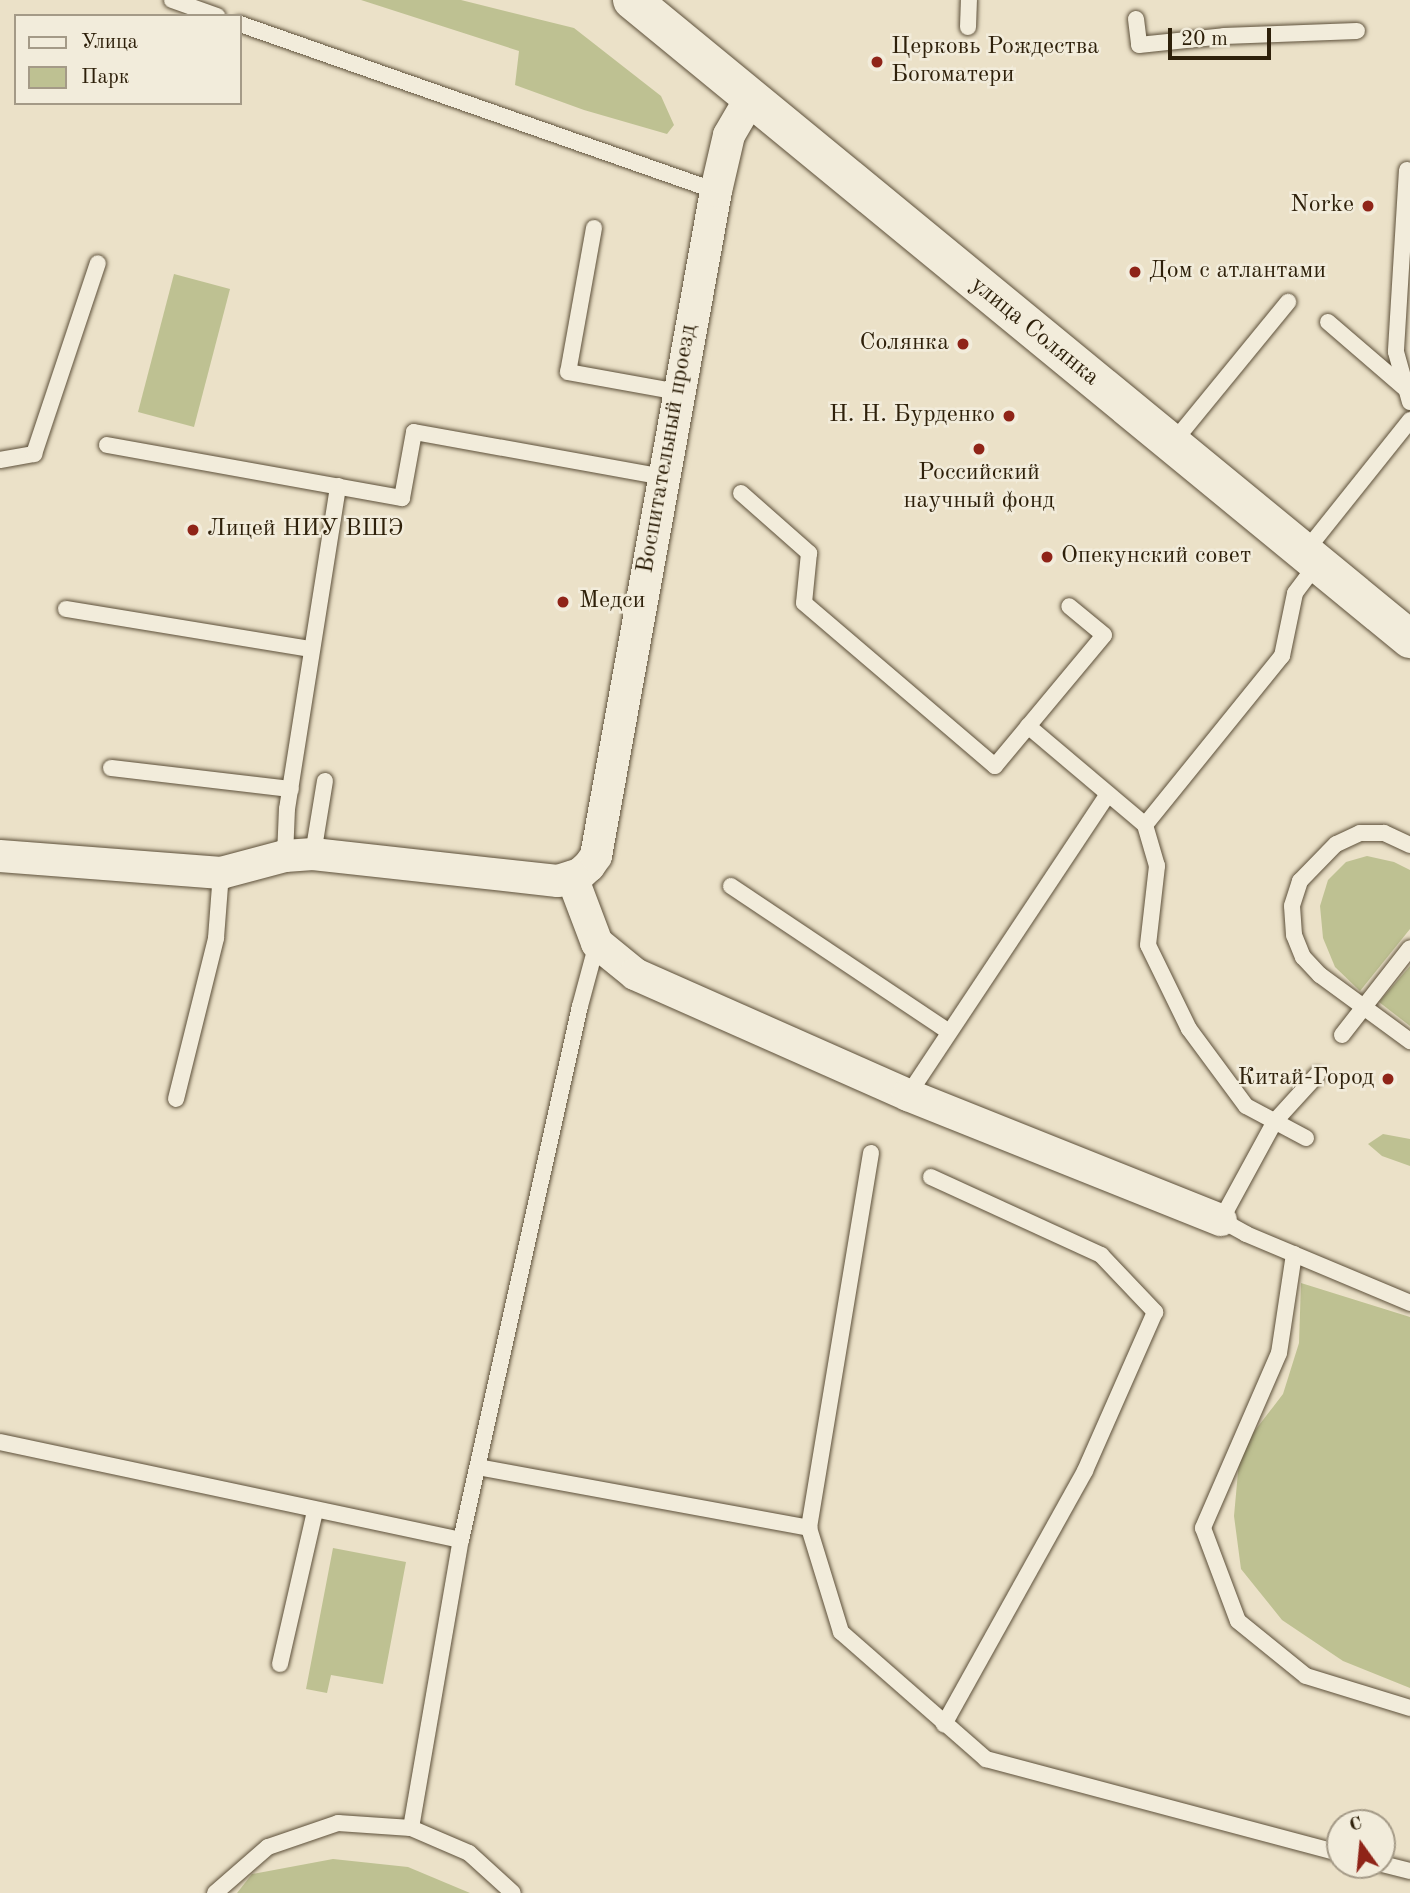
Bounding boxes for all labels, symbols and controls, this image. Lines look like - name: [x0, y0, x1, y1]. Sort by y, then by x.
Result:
- legend: [14, 14, 242, 105]
- scale bar: [1172, 14, 1275, 58]
- text: 20 m: [1181, 29, 1228, 50]
- text: Улица: [81, 32, 138, 53]
- place label: Церковь Рождества Богоматери: [891, 34, 1099, 90]
- marker: Церковь Рождества Богоматери: [869, 54, 885, 70]
- text: Парк: [81, 67, 129, 88]
- place label: Norke: [1290, 192, 1354, 220]
- marker: Norke: [1360, 198, 1376, 214]
- place label: Дом с атлантами: [1149, 258, 1326, 286]
- marker: Дом с атлантами: [1127, 264, 1143, 280]
- street label: улица Солянка: [964, 271, 1104, 393]
- street label: Воспитательный проезд: [632, 322, 704, 576]
- place label: Солянка: [859, 330, 949, 358]
- marker: Солянка: [955, 336, 971, 352]
- place label: Н. Н. Бурденко: [829, 402, 995, 430]
- marker: Н. Н. Бурденко: [1001, 408, 1017, 424]
- marker: Российский научный фонд: [971, 441, 987, 457]
- place label: Российский научный фонд: [903, 460, 1055, 516]
- place label: Лицей НИУ ВШЭ: [207, 516, 403, 544]
- marker: Лицей НИУ ВШЭ: [185, 522, 201, 538]
- place label: Опекунский совет: [1061, 543, 1251, 571]
- marker: Опекунский совет: [1039, 549, 1055, 565]
- place label: Медси: [579, 588, 645, 616]
- marker: Медси: [553, 592, 573, 612]
- place label: Китай-Город: [1237, 1065, 1374, 1093]
- marker: Китай-Город: [1380, 1071, 1396, 1087]
- north arrow: [1326, 1809, 1396, 1879]
- text: С: [1347, 1814, 1364, 1836]

